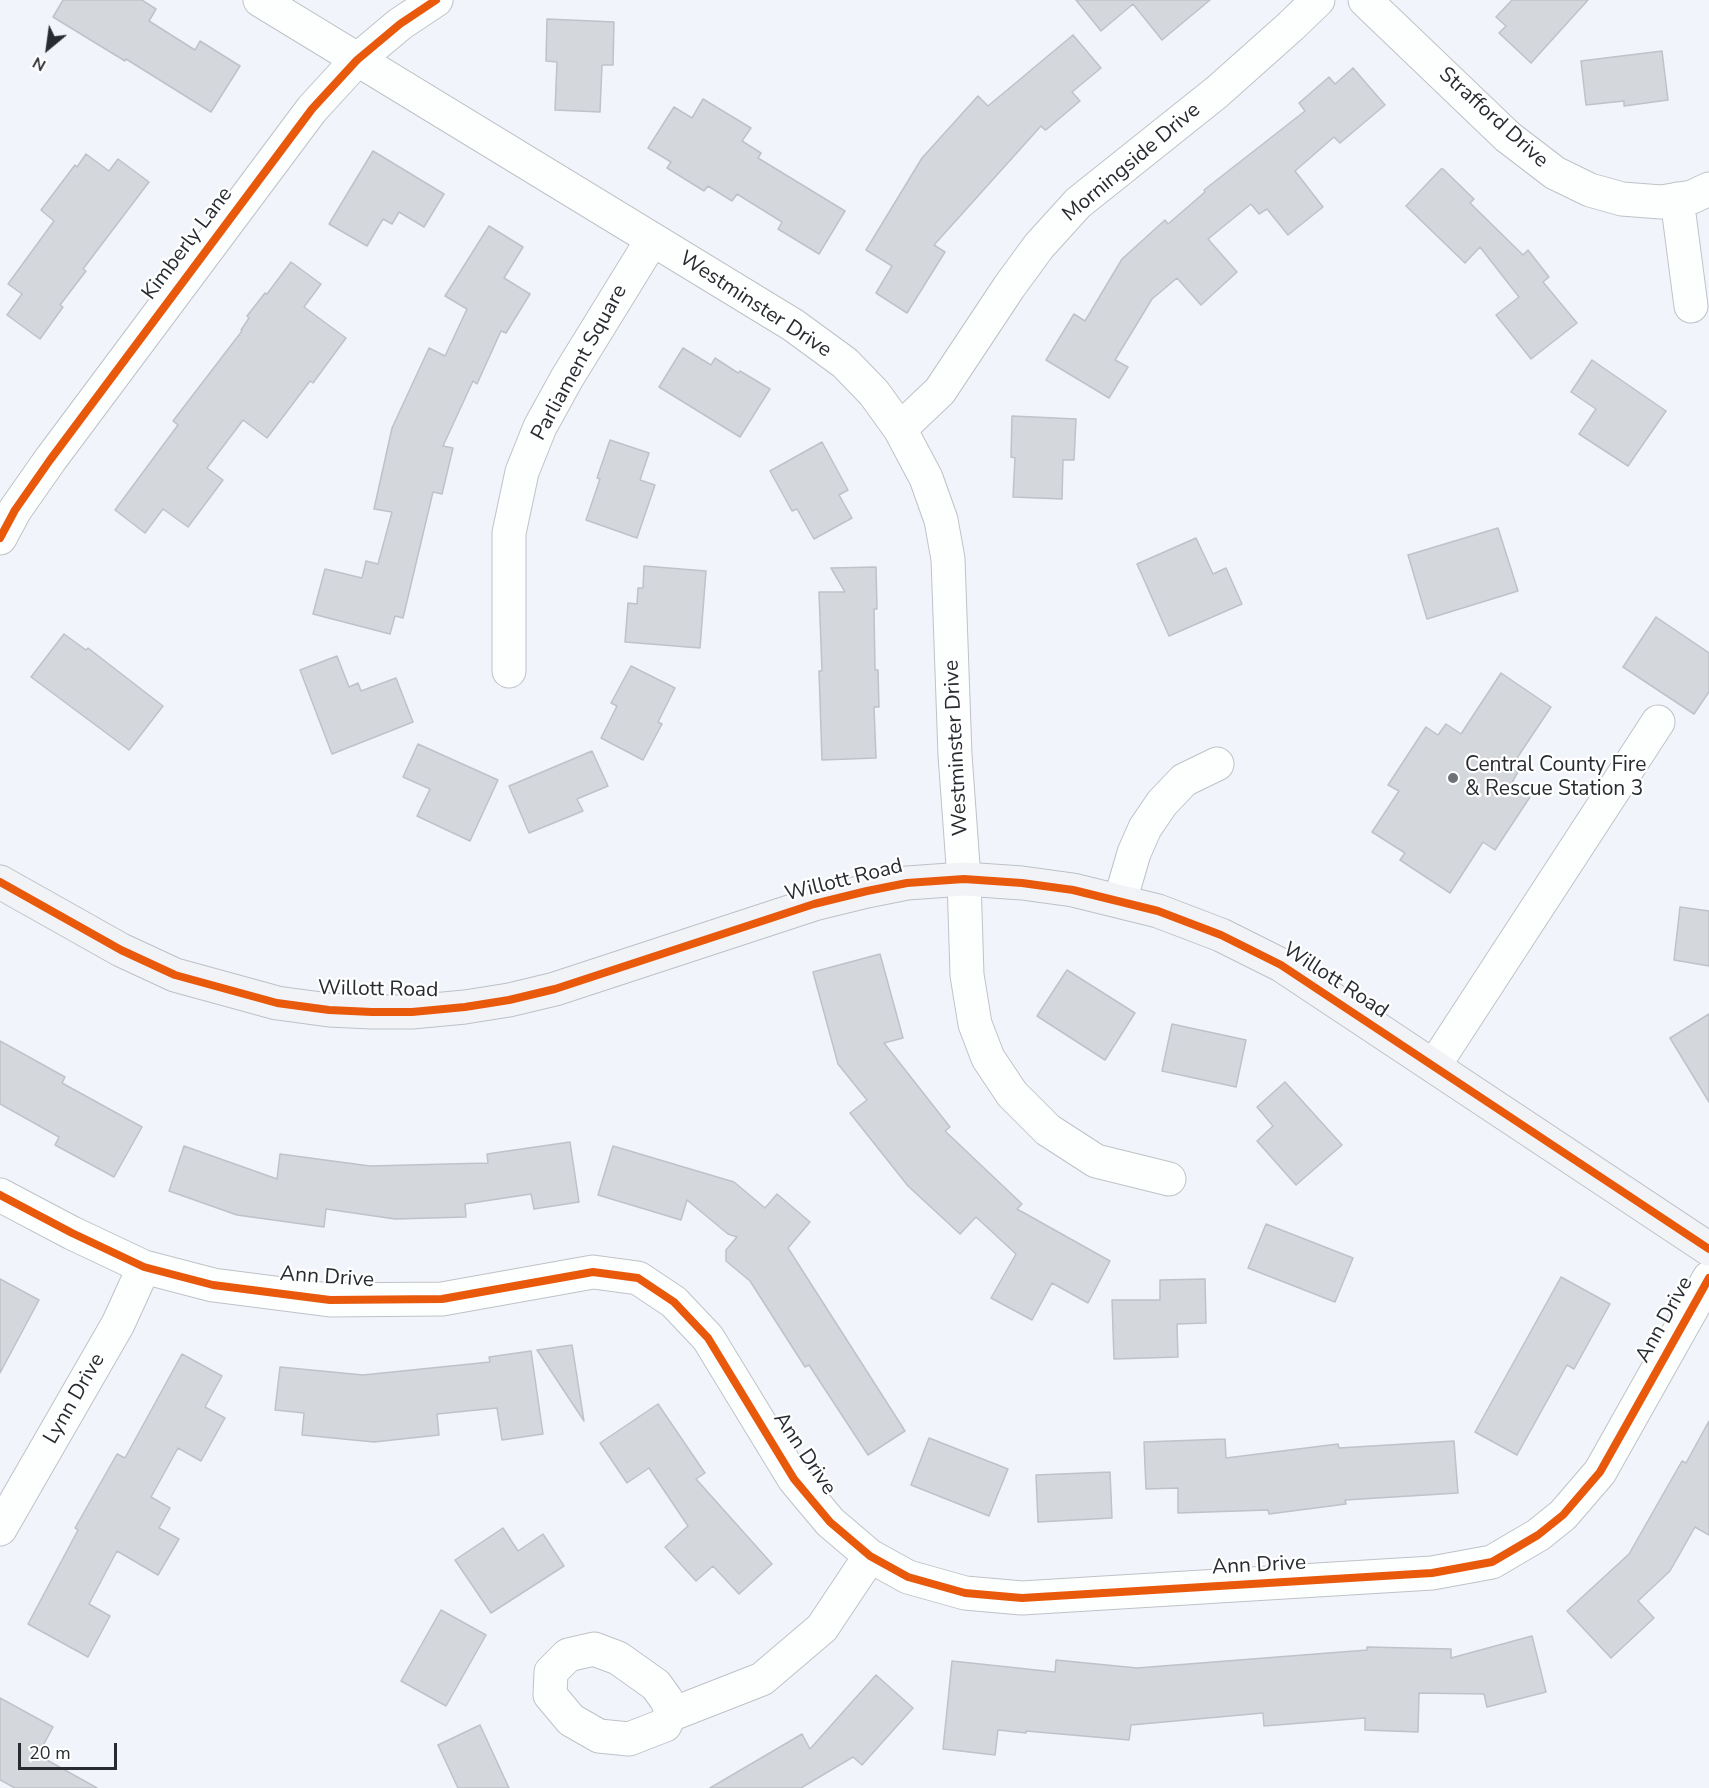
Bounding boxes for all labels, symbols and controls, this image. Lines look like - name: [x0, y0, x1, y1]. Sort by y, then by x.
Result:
- north arrow: [18, 18, 78, 78]
- text: N: [29, 51, 50, 76]
- street label: Strafford Drive: [1433, 62, 1553, 174]
- street label: Morningside Drive: [1058, 98, 1206, 228]
- street label: Kimberly Lane: [137, 183, 239, 305]
- street label: Westminster Drive: [674, 246, 836, 364]
- street label: Parliament Square: [527, 281, 633, 445]
- street label: Westminster Drive: [940, 659, 974, 837]
- place label: Central County Fire & Rescue Station 3: [1465, 753, 1646, 803]
- marker: Central County Fire & Rescue Station 3: [1446, 771, 1460, 785]
- street label: Willott Road: [782, 854, 906, 908]
- street label: Willott Road: [1278, 938, 1392, 1024]
- street label: Willott Road: [318, 976, 438, 1004]
- street label: Ann Drive: [279, 1262, 375, 1294]
- street label: Ann Drive: [1631, 1273, 1699, 1367]
- street label: Lynn Drive: [39, 1349, 111, 1449]
- street label: Ann Drive: [767, 1408, 841, 1500]
- street label: Ann Drive: [1211, 1551, 1307, 1581]
- scale bar: [21, 1731, 120, 1769]
- text: 20 m: [29, 1741, 71, 1765]

